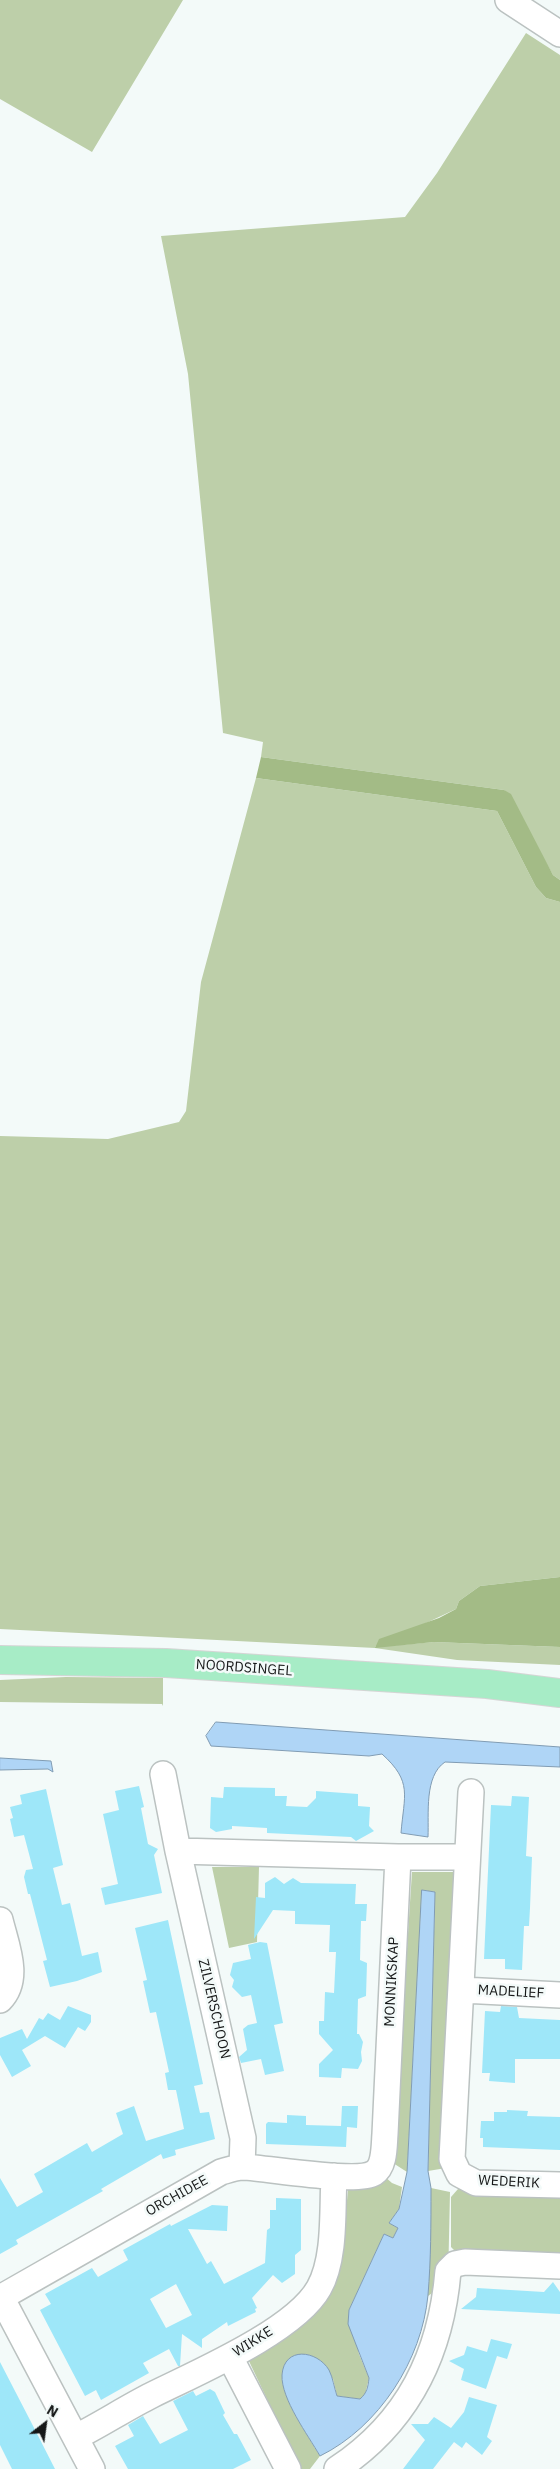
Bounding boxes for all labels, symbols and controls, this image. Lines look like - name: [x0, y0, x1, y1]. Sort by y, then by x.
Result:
- street label: NOORDSINGEL: [195, 1656, 293, 1680]
- street label: MONNIKSKAP: [381, 1937, 403, 2027]
- street label: ZILVERSCHOON: [194, 1957, 234, 2061]
- street label: MADELIEF: [477, 1982, 545, 2002]
- street label: ORCHIDEE: [143, 2172, 211, 2220]
- street label: WEDERIK: [478, 2172, 540, 2192]
- street label: WIKKE: [230, 2323, 276, 2361]
- north arrow: [20, 2399, 70, 2449]
- text: N: [44, 2401, 61, 2421]

